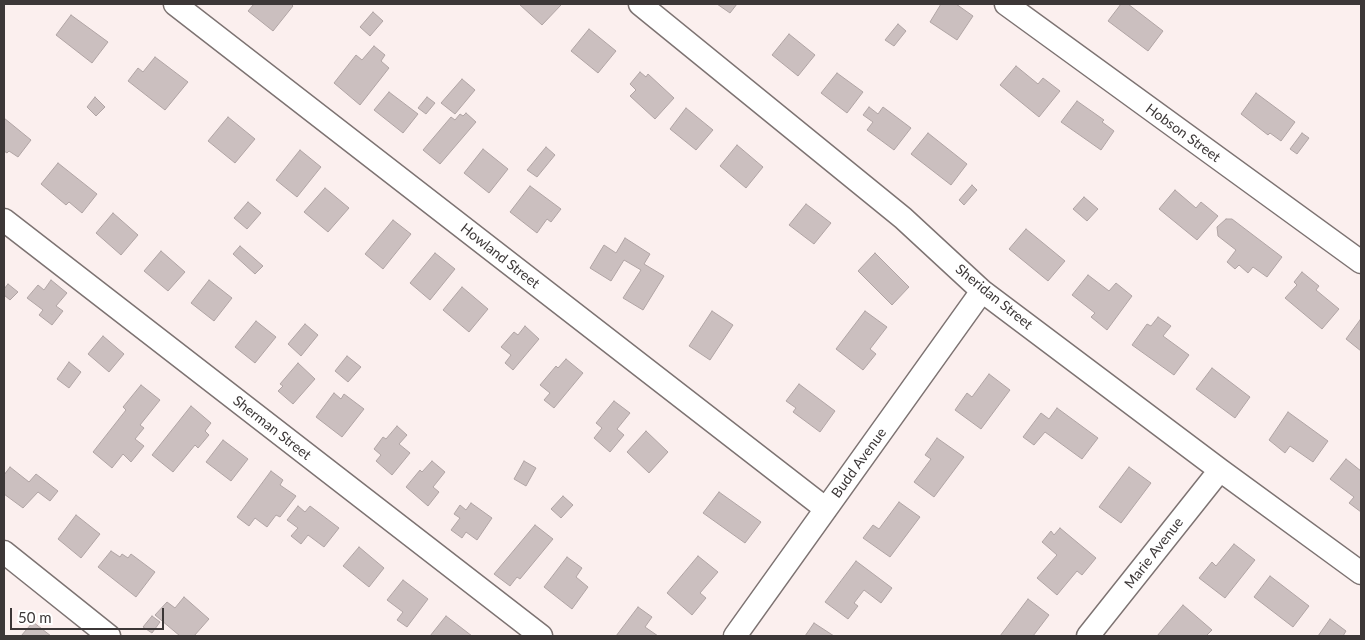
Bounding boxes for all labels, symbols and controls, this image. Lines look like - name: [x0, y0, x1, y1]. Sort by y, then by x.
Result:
- street label: Hobson Street: [1142, 100, 1224, 166]
- street label: Howland Street: [457, 220, 543, 292]
- street label: Sheridan Street: [952, 261, 1036, 333]
- street label: Sherman Street: [230, 392, 314, 464]
- street label: Budd Avenue: [828, 425, 890, 501]
- street label: Marie Avenue: [1121, 514, 1187, 592]
- scale bar: [12, 598, 166, 630]
- text: 50 m: [18, 608, 52, 626]

